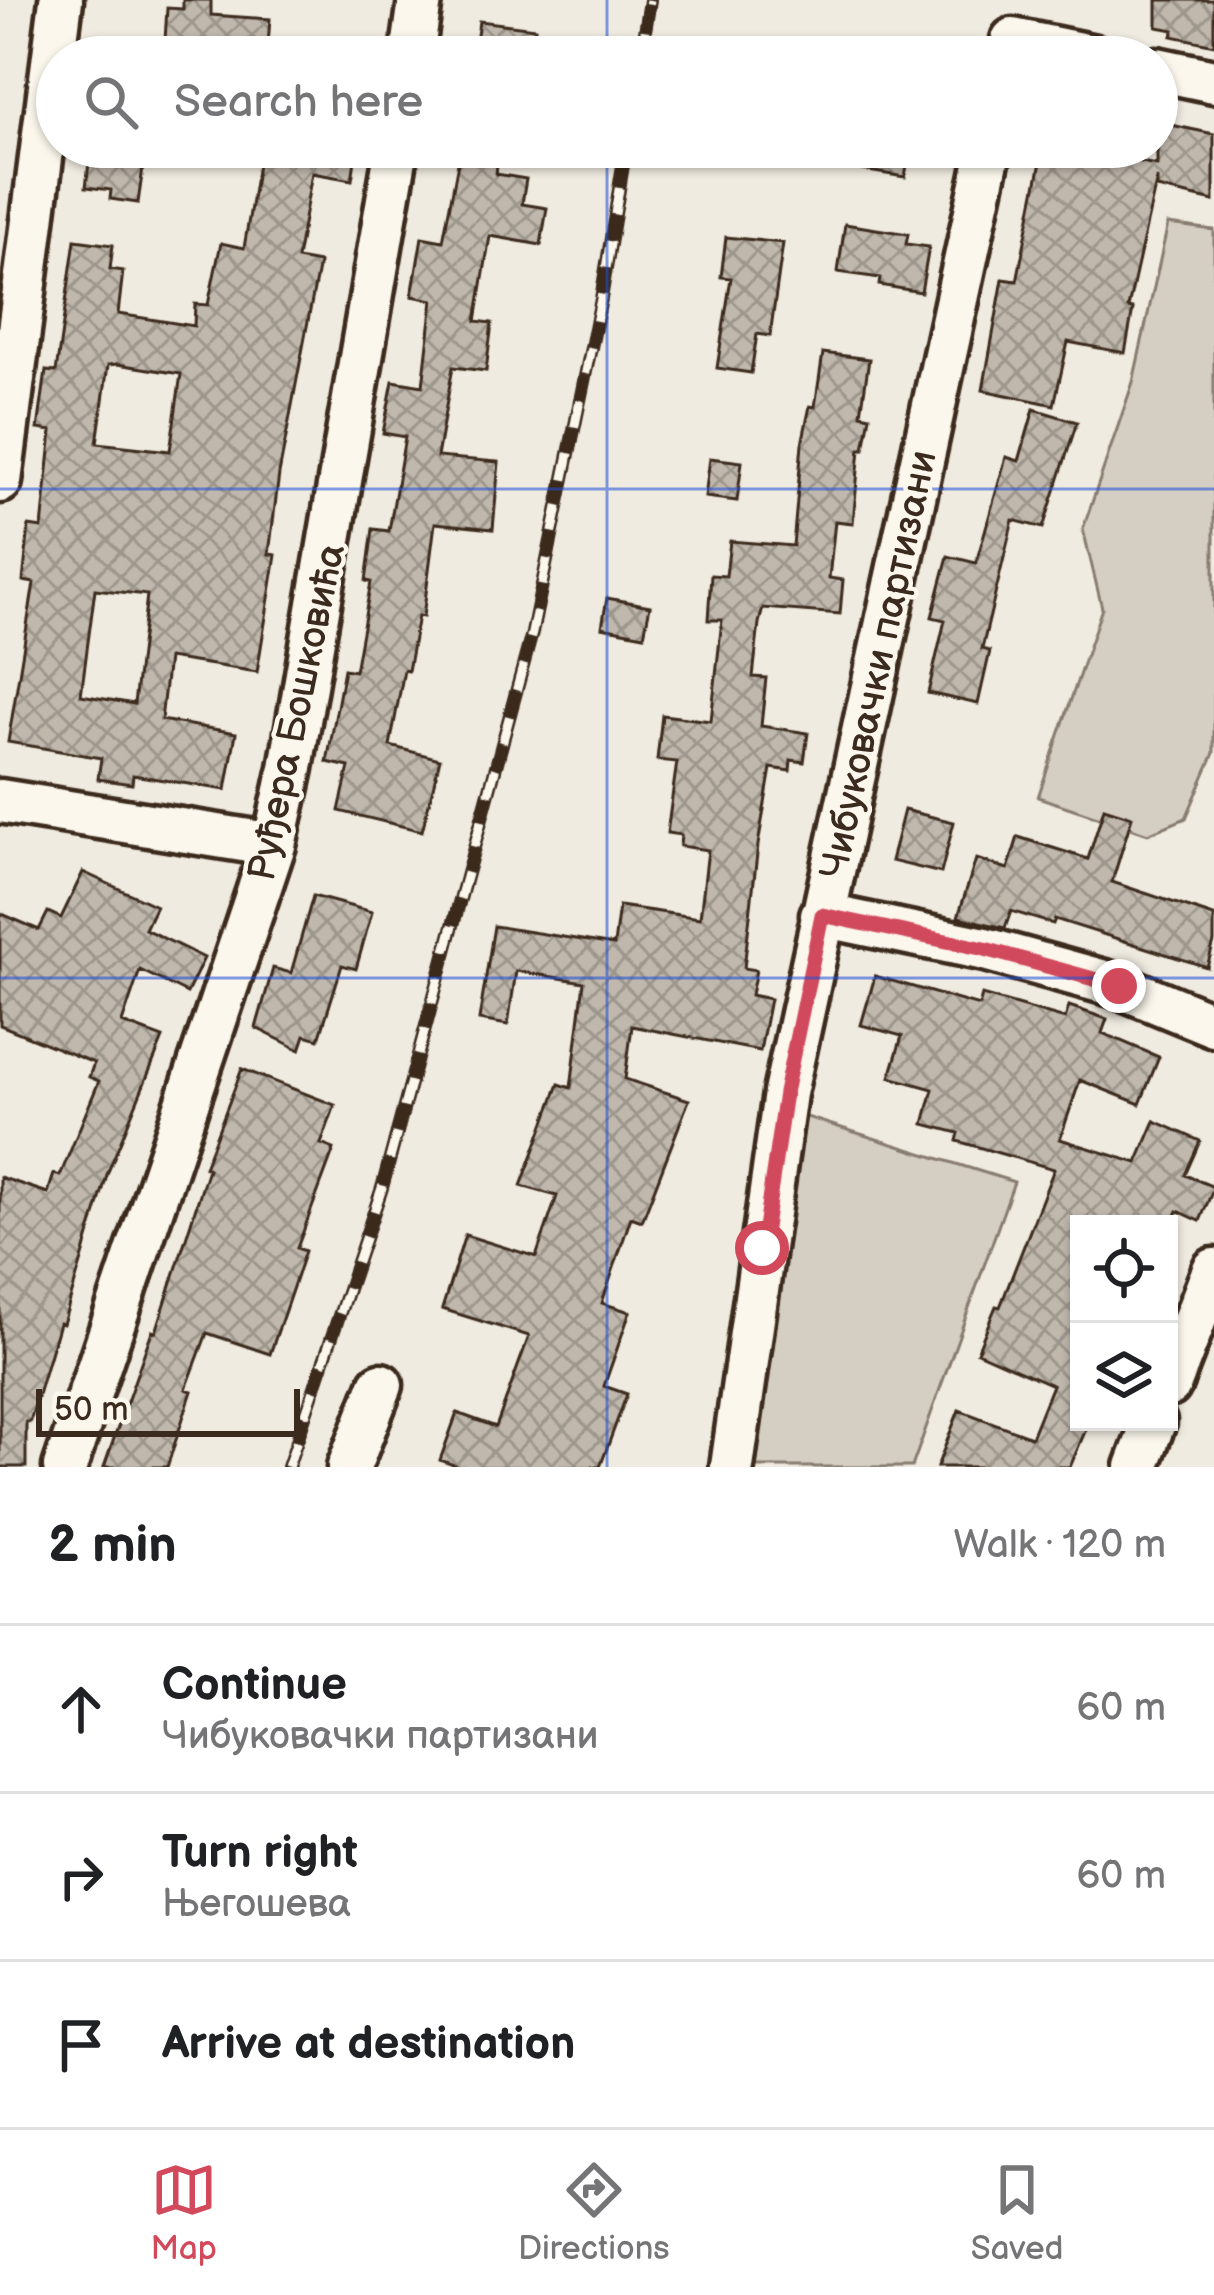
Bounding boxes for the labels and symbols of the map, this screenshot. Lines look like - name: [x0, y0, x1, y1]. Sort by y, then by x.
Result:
- street label: Чибуковачки партизани: [811, 446, 948, 883]
- street label: Руђера Бошковића: [239, 540, 356, 885]
- route end: [1092, 959, 1146, 1013]
- route start: [735, 1221, 789, 1275]
- scale bar: [36, 1383, 300, 1436]

